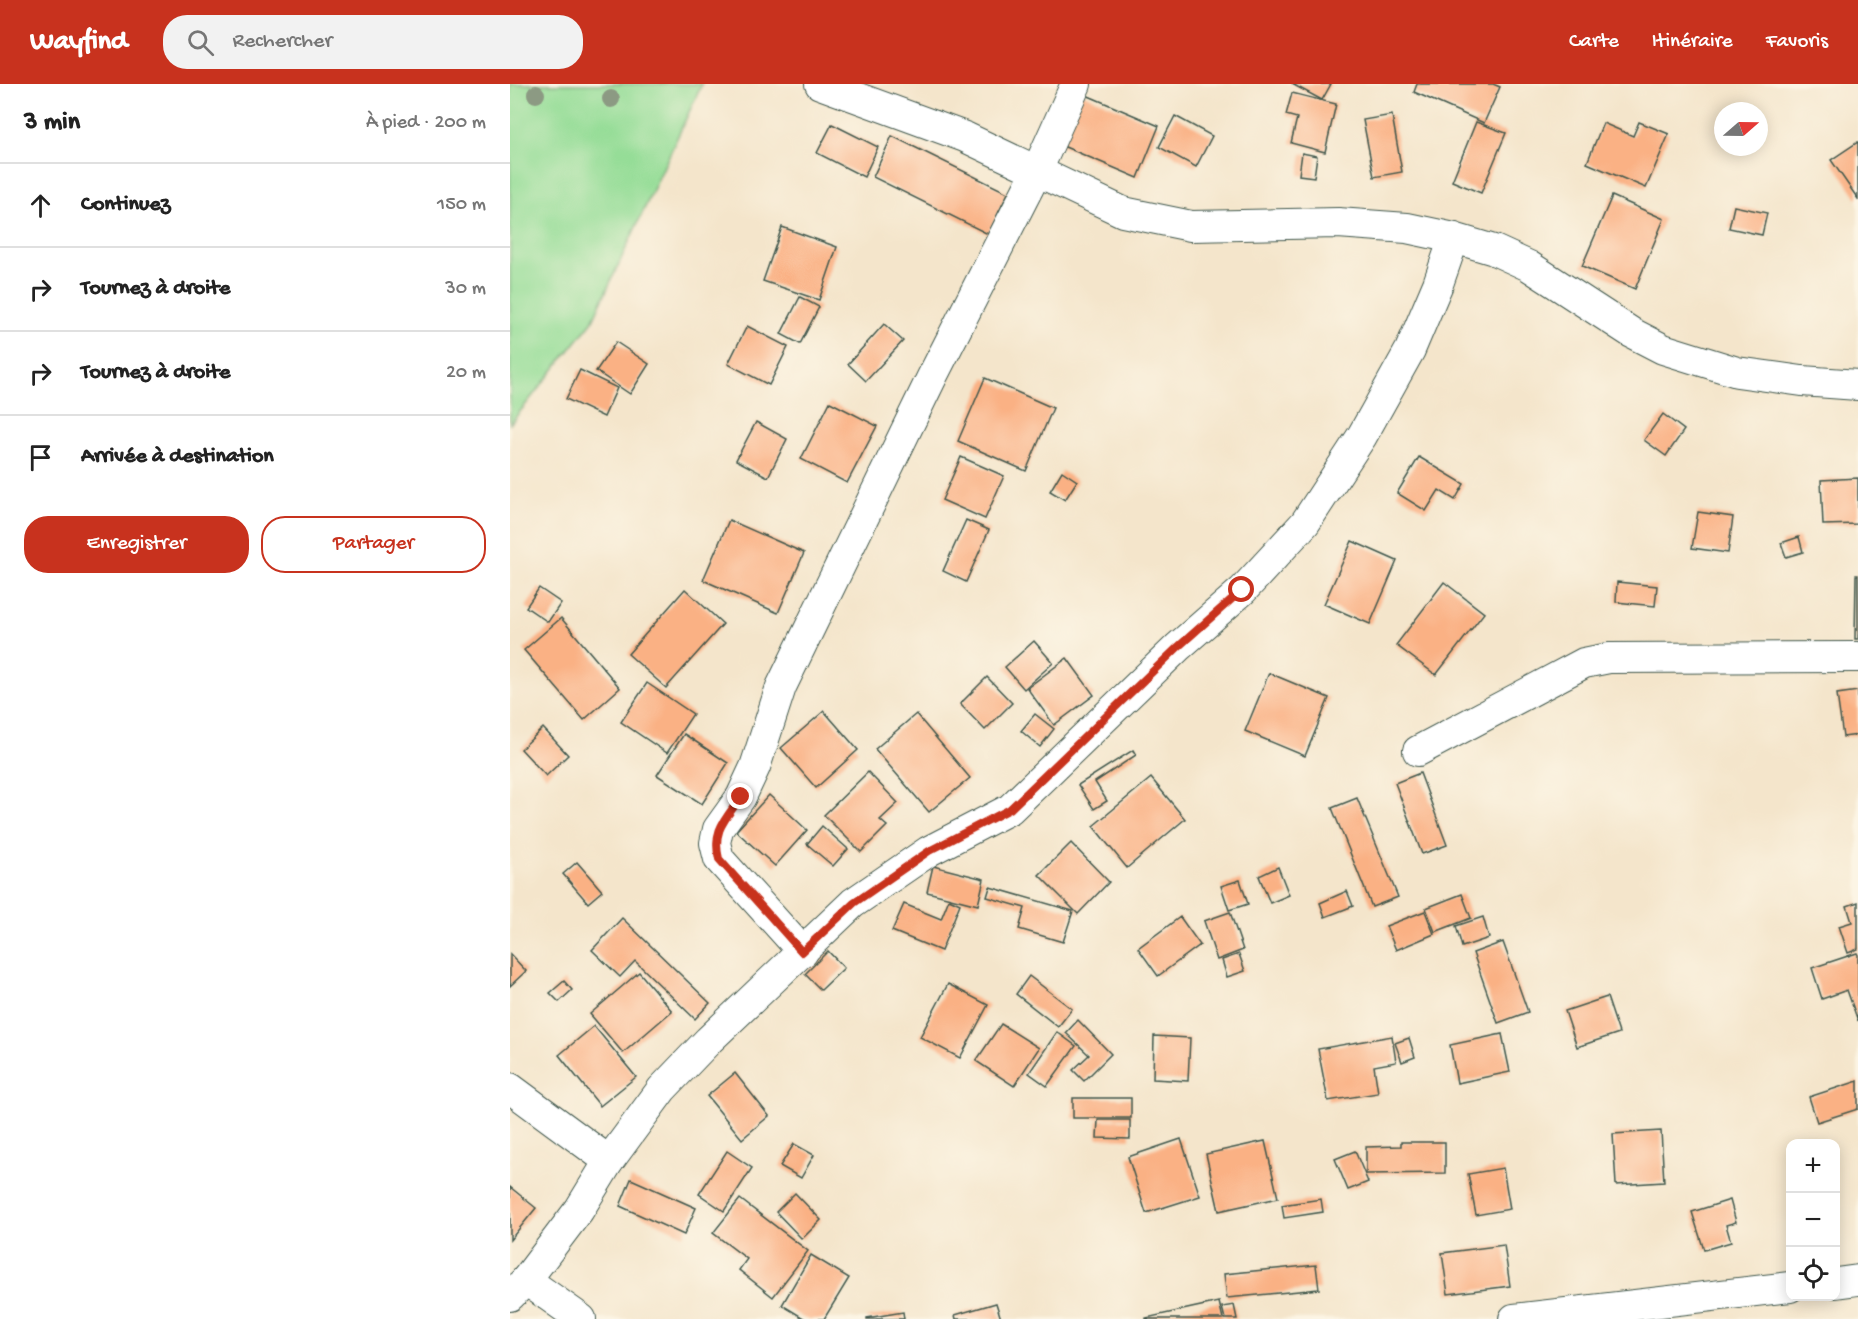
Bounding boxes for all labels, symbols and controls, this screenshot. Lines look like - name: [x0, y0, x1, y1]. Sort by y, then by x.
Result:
- search box: [163, 15, 583, 69]
- text: Wayfind: [30, 26, 127, 59]
- icon: search: [184, 26, 217, 59]
- text: Rechercher: [232, 29, 332, 55]
- text: Carte: [1569, 30, 1619, 55]
- text: Itinéraire: [1652, 30, 1733, 55]
- text: Favoris: [1766, 30, 1828, 55]
- north arrow: [1714, 102, 1768, 156]
- text: 3 min: [24, 108, 80, 139]
- text: À pied · 200 m: [366, 112, 486, 135]
- icon: ahead: [24, 189, 57, 222]
- text: Continuez: [81, 192, 170, 218]
- text: 150 m: [437, 194, 486, 217]
- icon: right: [24, 273, 57, 306]
- text: Tournez à droite: [81, 276, 230, 302]
- text: 30 m: [445, 278, 486, 301]
- icon: right: [24, 357, 57, 390]
- text: Tournez à droite: [81, 360, 230, 386]
- text: 20 m: [446, 362, 486, 385]
- icon: arrive: [24, 441, 57, 474]
- text: Arrivée à destination: [81, 444, 274, 470]
- button: Enregistrer: [24, 516, 249, 573]
- button: Partager: [261, 516, 486, 573]
- route start: [1228, 576, 1254, 602]
- route end: [727, 783, 753, 809]
- map controls: [1786, 1139, 1840, 1301]
- button: +: [1786, 1139, 1840, 1193]
- button: −: [1786, 1193, 1840, 1247]
- button: locate: [1786, 1247, 1840, 1301]

